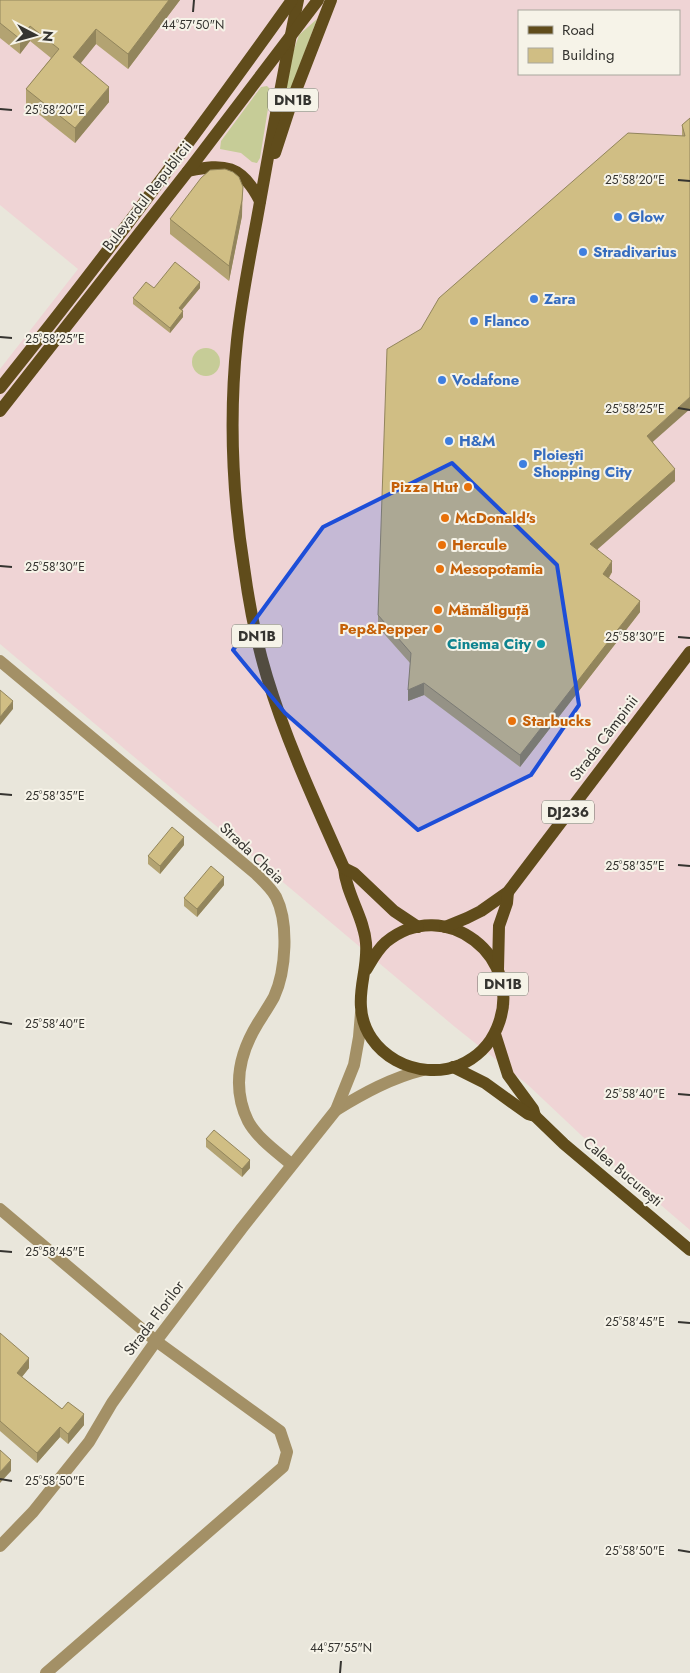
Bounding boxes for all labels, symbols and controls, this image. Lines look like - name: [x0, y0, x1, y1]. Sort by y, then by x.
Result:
- north arrow: [10, 10, 60, 60]
- legend: [518, 10, 680, 75]
- text: 44°57'50"N: [162, 16, 224, 34]
- text: Road: [562, 19, 594, 41]
- text: N: [37, 30, 58, 43]
- text: Building: [562, 44, 614, 66]
- road number: DN1B: [268, 88, 318, 112]
- text: 25°58'20"E: [25, 101, 85, 119]
- street label: Bulevardul Republicii: [97, 136, 197, 256]
- text: 25°58'20"E: [605, 171, 665, 189]
- place label: Glow: [628, 206, 665, 228]
- marker: Glow: [612, 211, 624, 223]
- place label: Stradivarius: [593, 241, 677, 263]
- marker: Stradivarius: [577, 246, 589, 258]
- place label: Zara: [544, 288, 576, 310]
- marker: Zara: [528, 293, 540, 305]
- place label: Flanco: [484, 310, 529, 332]
- marker: Flanco: [468, 315, 480, 327]
- text: 25°58'25"E: [25, 330, 85, 348]
- place label: Vodafone: [451, 369, 520, 391]
- marker: Vodafone: [436, 374, 448, 386]
- text: 25°58'25"E: [605, 400, 665, 418]
- place label: H&M: [459, 430, 495, 452]
- marker: H&M: [443, 435, 455, 447]
- place label: Ploiești Shopping City: [533, 444, 632, 483]
- marker: Ploiești Shopping City: [517, 458, 529, 470]
- place label: Pizza Hut: [391, 476, 458, 498]
- marker: Pizza Hut: [462, 481, 474, 493]
- place label: McDonald's: [455, 507, 536, 529]
- marker: McDonald's: [439, 512, 451, 524]
- place label: Hercule: [452, 534, 507, 556]
- marker: Hercule: [436, 539, 448, 551]
- text: 25°58'30"E: [25, 558, 85, 576]
- place label: Mesopotamia: [450, 558, 543, 580]
- marker: Mesopotamia: [434, 563, 446, 575]
- place label: Mămăliguță: [448, 599, 529, 621]
- marker: Mămăliguță: [432, 604, 444, 616]
- place label: Pep&Pepper: [339, 618, 429, 640]
- marker: Pep&Pepper: [432, 623, 444, 635]
- road number: DN1B: [232, 624, 282, 648]
- text: 25°58'30"E: [605, 628, 665, 646]
- place label: Cinema City: [447, 633, 531, 655]
- marker: Cinema City: [535, 638, 547, 650]
- street label: Strada Câmpinii: [565, 691, 643, 785]
- place label: Starbucks: [522, 710, 591, 732]
- marker: Starbucks: [506, 715, 518, 727]
- text: 25°58'35"E: [25, 787, 85, 805]
- road number: DJ236: [542, 800, 594, 824]
- street label: Strada Cheia: [215, 817, 289, 889]
- text: 25°58'35"E: [605, 857, 665, 875]
- road number: DN1B: [478, 972, 528, 996]
- text: 25°58'40"E: [25, 1015, 85, 1033]
- text: 25°58'40"E: [605, 1085, 665, 1103]
- street label: Calea București: [578, 1132, 668, 1212]
- text: 25°58'45"E: [25, 1243, 85, 1261]
- street label: Strada Florilor: [118, 1275, 190, 1360]
- text: 25°58'45"E: [605, 1313, 665, 1331]
- text: 25°58'50"E: [25, 1472, 85, 1490]
- text: 25°58'50"E: [605, 1542, 665, 1560]
- text: 44°57'55"N: [310, 1639, 372, 1657]

